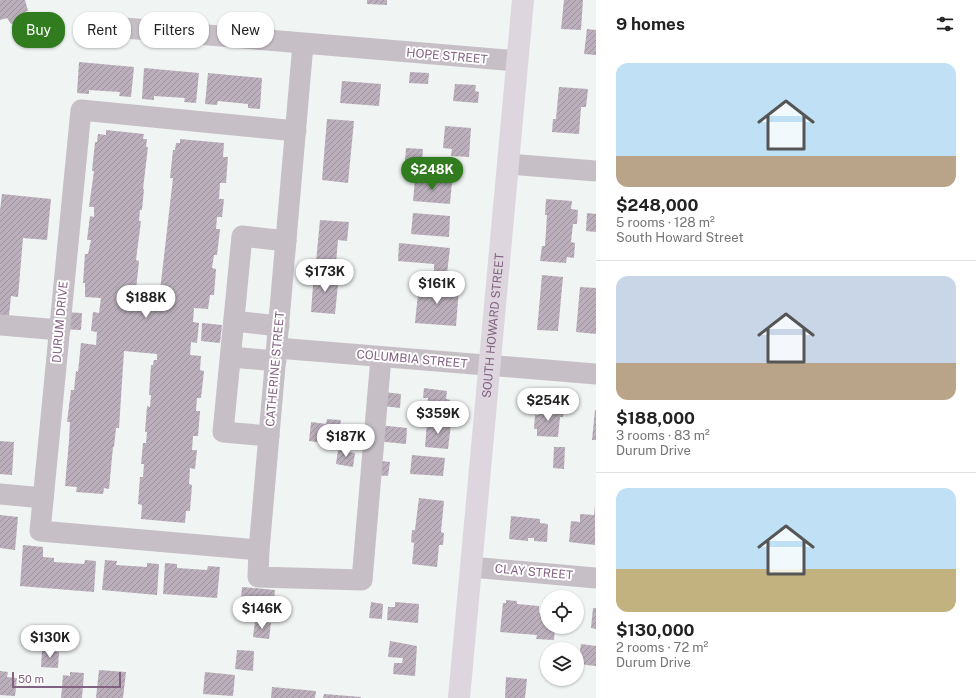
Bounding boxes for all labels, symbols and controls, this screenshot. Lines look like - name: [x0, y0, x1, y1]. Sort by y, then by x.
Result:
- chip: Buy: [12, 12, 65, 48]
- chip: Rent: [73, 12, 131, 48]
- chip: Filters: [139, 12, 209, 48]
- chip: New: [217, 12, 274, 48]
- icon: filters: [934, 13, 956, 35]
- text: 9 homes: [616, 14, 685, 34]
- street label: HOPE STREET: [406, 45, 488, 67]
- icon: home: [750, 89, 822, 161]
- pin: $248K: [404, 157, 460, 191]
- text: $248K: [410, 162, 454, 177]
- text: $248,000: [616, 195, 698, 215]
- text: 5 rooms · 128 m²: [616, 215, 715, 230]
- text: South Howard Street: [616, 230, 743, 245]
- street label: SOUTH HOWARD STREET: [480, 253, 507, 399]
- pin: $173K: [297, 259, 353, 293]
- text: $173K: [305, 264, 345, 279]
- pin: $161K: [409, 271, 465, 305]
- text: $161K: [418, 276, 456, 291]
- street label: DURUM DRIVE: [49, 281, 71, 363]
- pin: $188K: [118, 285, 174, 319]
- text: $188K: [125, 290, 167, 305]
- icon: home: [750, 302, 822, 374]
- street label: CATHERINE STREET: [263, 311, 287, 427]
- street label: COLUMBIA STREET: [356, 347, 468, 371]
- pin: $254K: [520, 388, 576, 422]
- text: $254K: [526, 393, 570, 408]
- pin: $359K: [410, 401, 466, 435]
- text: $359K: [416, 406, 460, 421]
- text: $188,000: [616, 408, 695, 428]
- pin: $187K: [318, 424, 374, 458]
- text: 3 rooms · 83 m²: [616, 428, 710, 443]
- text: $187K: [326, 429, 366, 444]
- text: Durum Drive: [616, 443, 691, 458]
- icon: home: [750, 514, 822, 586]
- street label: CLAY STREET: [494, 562, 574, 582]
- map controls: [540, 590, 584, 686]
- button: locate: [540, 590, 584, 634]
- pin: $146K: [234, 596, 290, 630]
- text: $146K: [242, 601, 282, 616]
- text: $130,000: [616, 620, 695, 640]
- pin: $130K: [22, 625, 78, 659]
- text: $130K: [30, 630, 70, 645]
- text: 2 rooms · 72 m²: [616, 640, 708, 655]
- button: layers: [540, 642, 584, 686]
- text: Durum Drive: [616, 655, 691, 670]
- scale bar: [12, 670, 121, 689]
- text: 50 m: [18, 673, 44, 685]

